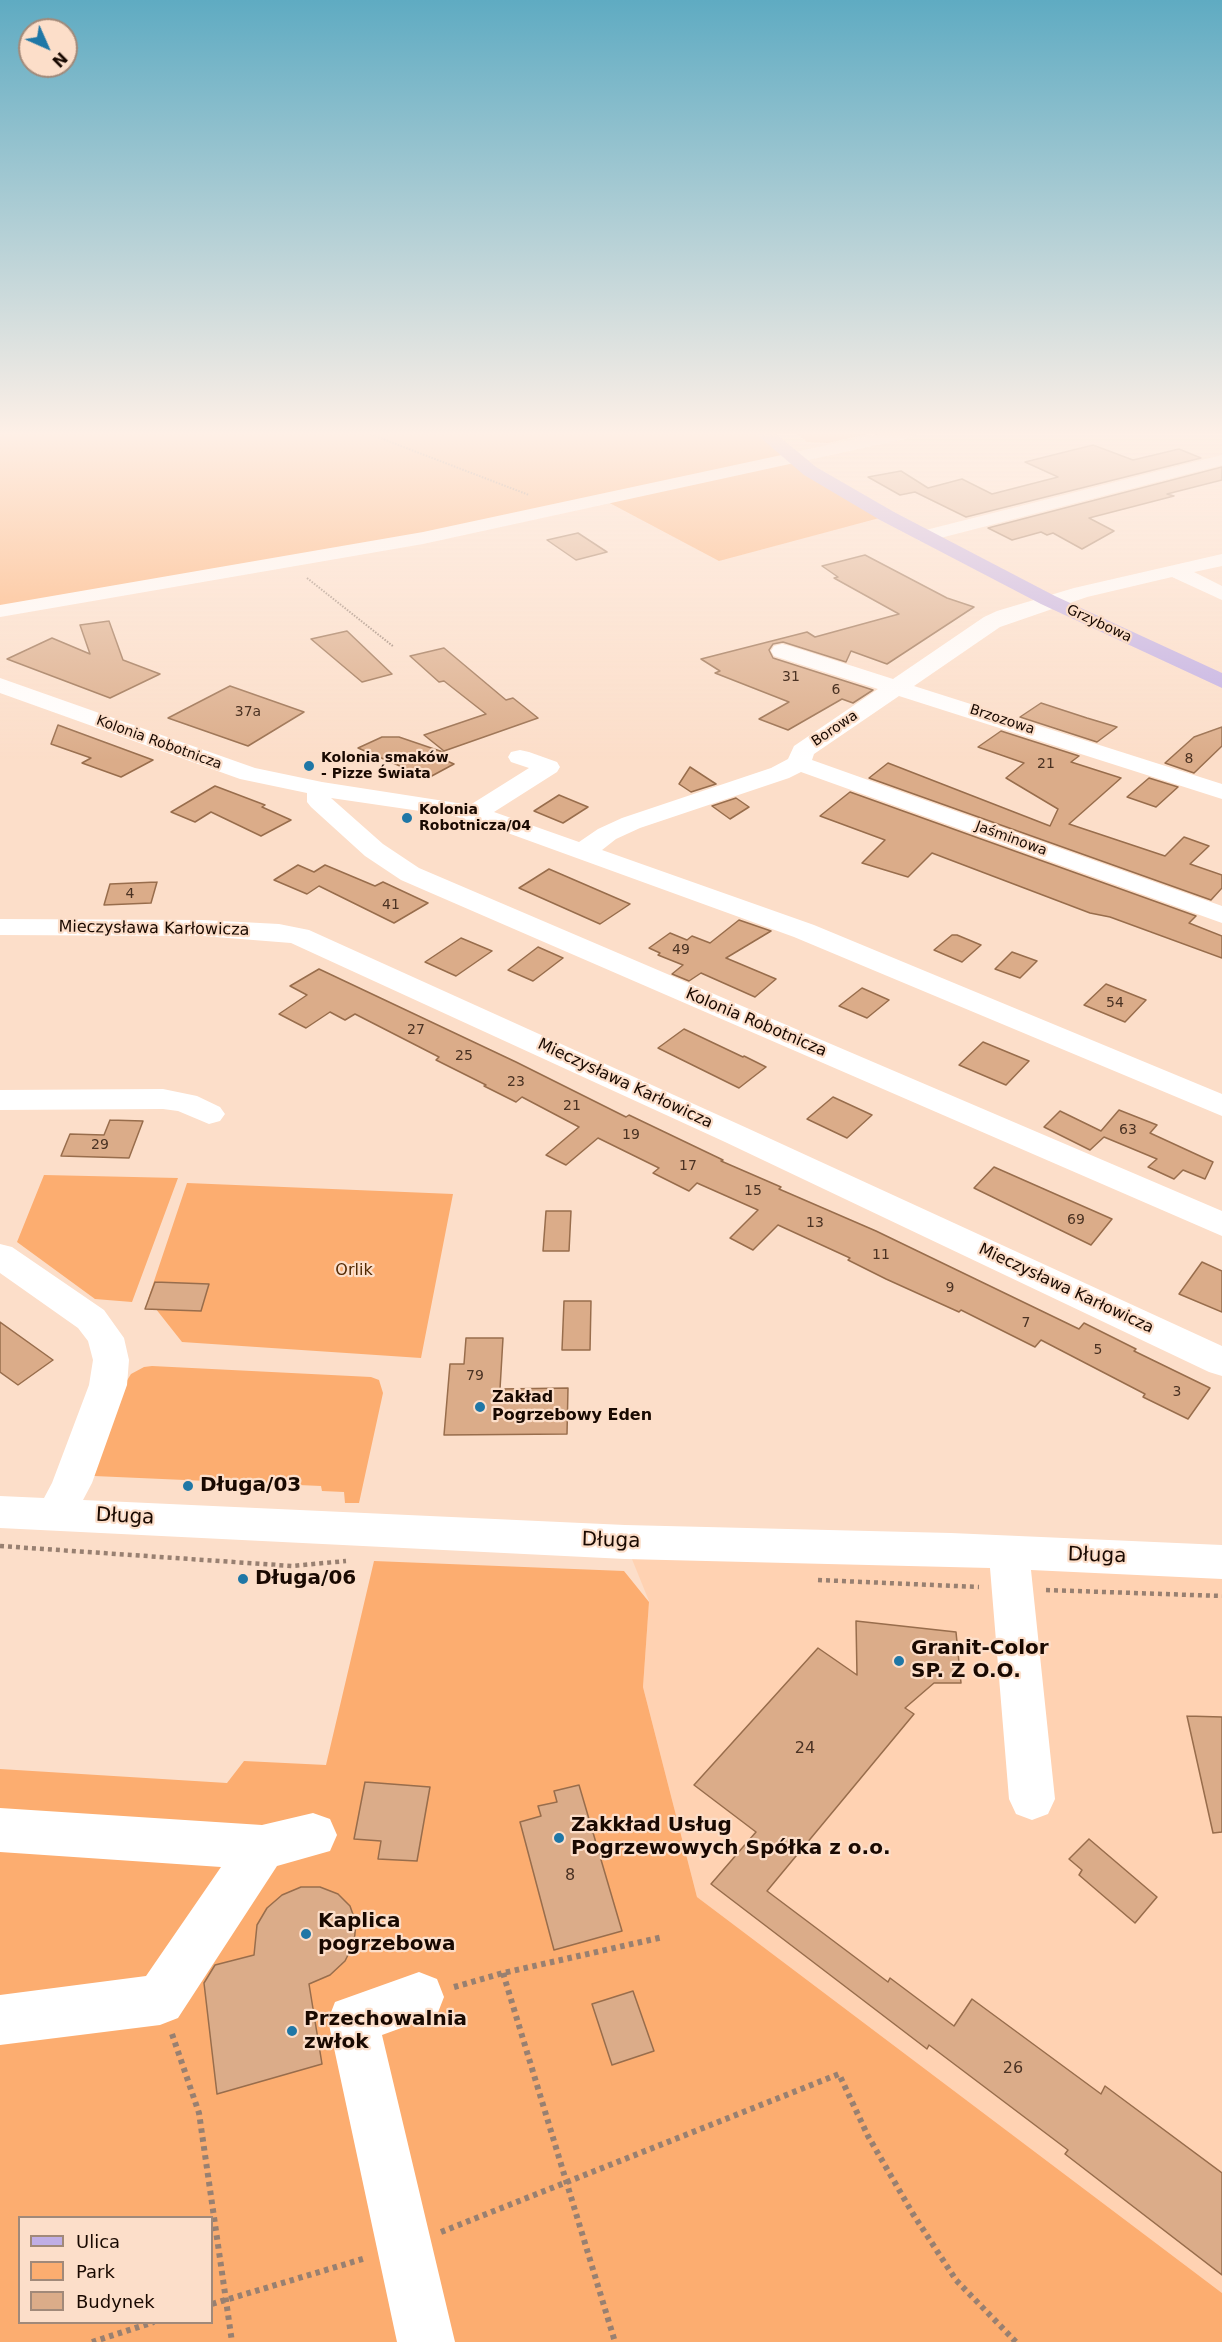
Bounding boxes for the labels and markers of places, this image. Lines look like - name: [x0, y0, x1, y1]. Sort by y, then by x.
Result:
- place label: Kolonia smaków - Pizze Świata: [321, 750, 449, 782]
- marker: Kolonia smaków - Pizze Świata: [302, 759, 316, 773]
- place label: Kolonia Robotnicza/04: [419, 802, 531, 834]
- marker: Kolonia Robotnicza/04: [400, 811, 414, 825]
- place label: Zakład Pogrzebowy Eden: [492, 1388, 652, 1426]
- marker: Zakład Pogrzebowy Eden: [473, 1400, 487, 1414]
- place label: Długa/03: [200, 1474, 301, 1498]
- marker: Długa/03: [181, 1479, 195, 1493]
- place label: Długa/06: [255, 1567, 356, 1591]
- marker: Długa/06: [236, 1572, 250, 1586]
- place label: Granit-Color SP. Z O.O.: [911, 1637, 1049, 1684]
- marker: Granit-Color SP. Z O.O.: [892, 1654, 906, 1668]
- place label: Zakkład Usług Pogrzewowych Spółka z o.o.: [571, 1814, 890, 1861]
- marker: Zakkład Usług Pogrzewowych Spółka z o.o.: [552, 1831, 566, 1845]
- place label: Kaplica pogrzebowa: [318, 1910, 455, 1957]
- marker: Kaplica pogrzebowa: [299, 1927, 313, 1941]
- place label: Przechowalnia zwłok: [304, 2008, 467, 2055]
- marker: Przechowalnia zwłok: [285, 2024, 299, 2038]

